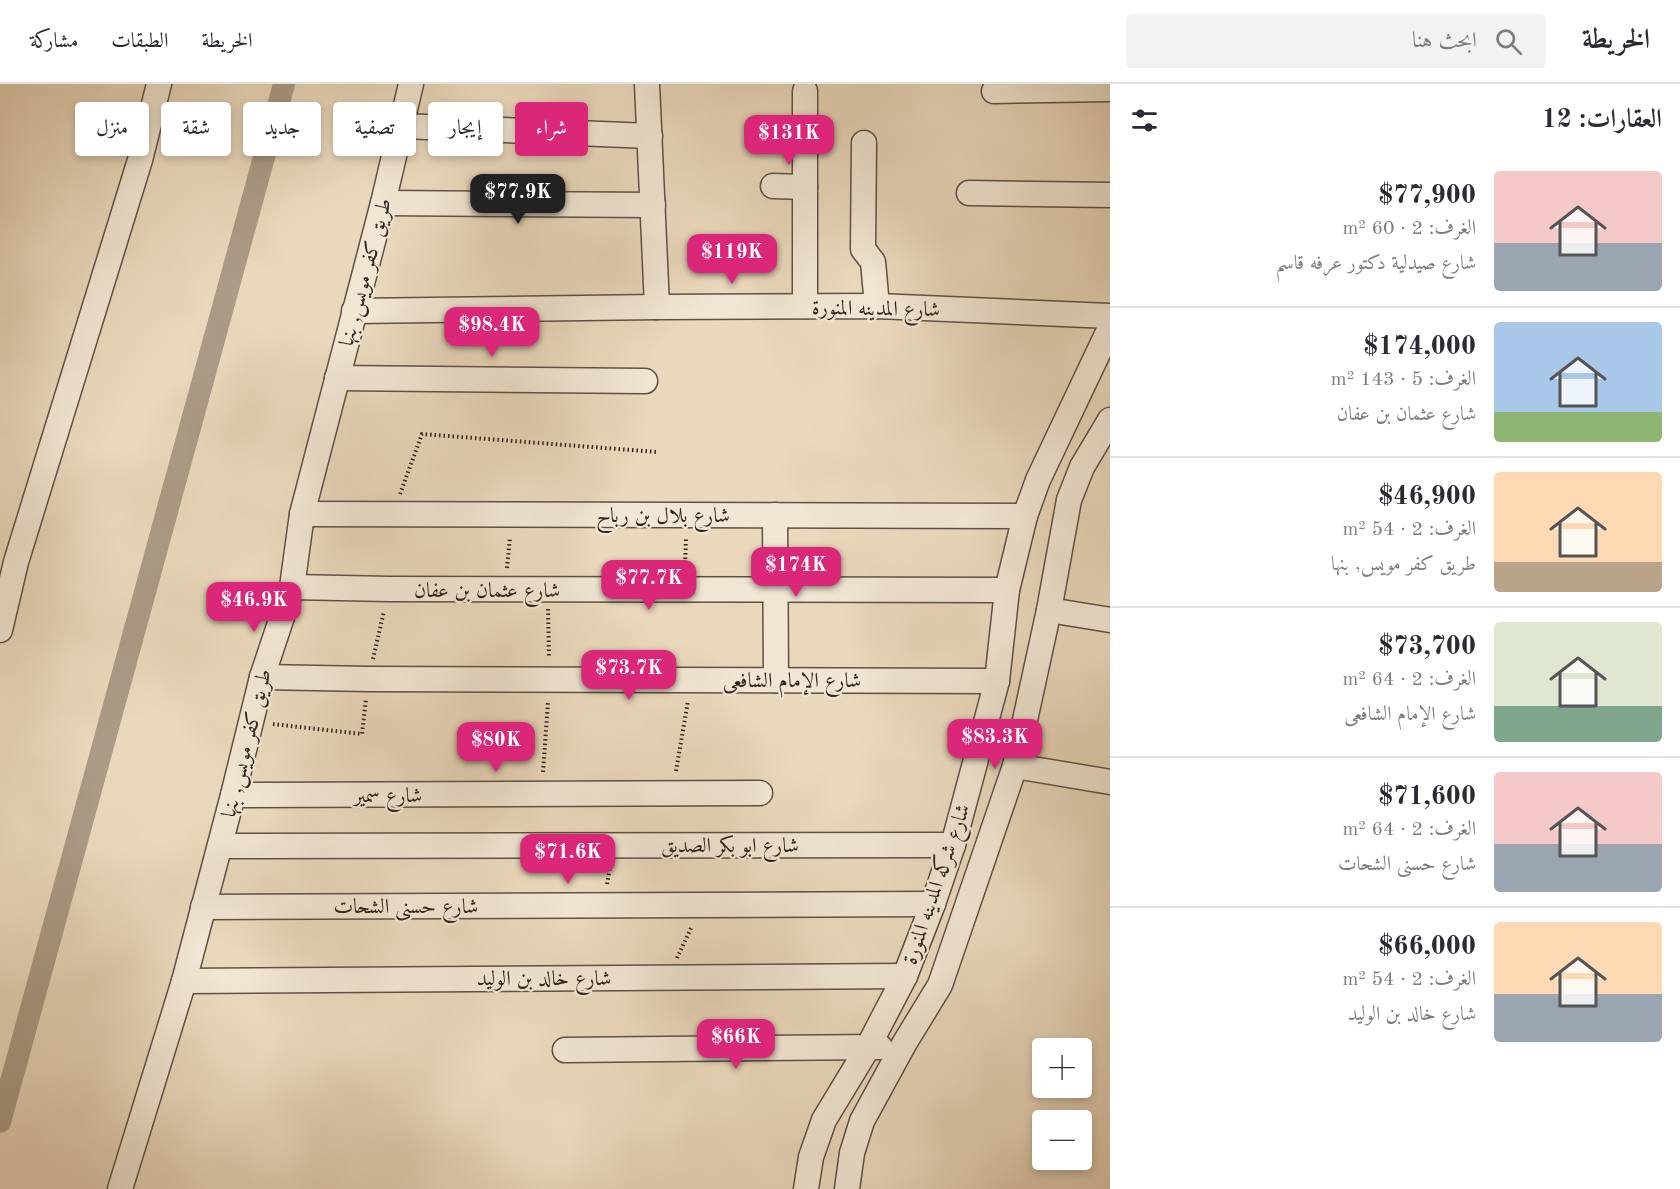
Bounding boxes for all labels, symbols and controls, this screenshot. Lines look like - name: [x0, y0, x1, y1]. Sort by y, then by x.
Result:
- search box: [1126, 14, 1546, 68]
- icon: search: [1492, 25, 1525, 58]
- text: الخريطة: [1582, 27, 1650, 55]
- text: ابحث هنا: [1412, 30, 1477, 52]
- text: مشاركة: [30, 31, 78, 52]
- text: الطبقات: [111, 31, 168, 52]
- text: الخريطة: [201, 31, 253, 52]
- chip: منزل: [75, 102, 149, 156]
- chip: شقة: [161, 102, 231, 156]
- chip: جديد: [243, 102, 321, 156]
- chip: تصفية: [333, 102, 416, 156]
- chip: إيجار: [428, 102, 503, 156]
- chip: شراء: [515, 102, 588, 156]
- icon: filters: [1128, 104, 1161, 137]
- text: العقارات: 12: [1542, 107, 1662, 133]
- pin: $131K: [747, 115, 831, 166]
- text: $131K: [758, 124, 820, 144]
- pin: $77.9K: [469, 174, 567, 225]
- text: $77.9K: [484, 183, 552, 203]
- text: $77,900: [1378, 183, 1476, 209]
- icon: home: [1542, 195, 1614, 267]
- street label: طريق كفر مويس, بنها: [337, 196, 398, 349]
- text: الغرف: 2 · 60 m²: [1342, 219, 1476, 239]
- pin: $119K: [690, 234, 774, 285]
- text: $119K: [701, 243, 763, 263]
- text: شارع صيدلية دكتور عرفه قاسم: [1275, 254, 1476, 274]
- street label: شارع المدينه المنورة: [812, 298, 940, 327]
- pin: $98.4K: [443, 307, 541, 358]
- text: $98.4K: [458, 316, 526, 336]
- text: $174,000: [1363, 334, 1476, 360]
- icon: home: [1542, 346, 1614, 418]
- text: الغرف: 5 · 143 m²: [1331, 370, 1476, 390]
- text: شارع عثمان بن عفان: [1337, 405, 1476, 425]
- text: $46,900: [1378, 484, 1476, 510]
- icon: home: [1542, 496, 1614, 568]
- street label: شارع بلال بن رباح: [596, 506, 730, 534]
- text: الغرف: 2 · 54 m²: [1342, 520, 1476, 540]
- pin: $174K: [754, 547, 838, 598]
- text: طريق كفر مويس, بنها: [1331, 555, 1476, 575]
- text: $174K: [765, 556, 827, 576]
- pin: $77.7K: [600, 560, 698, 611]
- text: $77.7K: [615, 569, 683, 589]
- street label: شارع عثمان بن عفان: [414, 581, 560, 608]
- pin: $46.9K: [205, 582, 303, 633]
- text: $46.9K: [220, 591, 288, 611]
- text: $73,700: [1378, 634, 1476, 660]
- icon: home: [1542, 646, 1614, 718]
- pin: $73.7K: [580, 650, 678, 701]
- text: $73.7K: [595, 659, 663, 679]
- street label: طريق كفر مويس, بنها: [219, 667, 278, 820]
- text: الغرف: 2 · 64 m²: [1342, 670, 1476, 690]
- street label: شارع الإمام الشافعى: [723, 671, 861, 698]
- text: شارع الإمام الشافعى: [1344, 705, 1476, 725]
- pin: $83.3K: [946, 719, 1044, 770]
- pin: $80K: [460, 722, 532, 773]
- text: $83.3K: [961, 728, 1029, 748]
- text: $80K: [471, 731, 521, 751]
- text: $71,600: [1378, 784, 1476, 810]
- street label: شارع سمير: [352, 786, 422, 813]
- icon: home: [1542, 796, 1614, 868]
- street label: شارع شركه المدينه المنورة: [896, 800, 980, 969]
- text: الغرف: 2 · 64 m²: [1342, 820, 1476, 840]
- pin: $71.6K: [519, 834, 617, 885]
- street label: شارع ابو بكر الصديق: [661, 835, 799, 863]
- text: $71.6K: [534, 843, 602, 863]
- text: شارع حسنى الشحات: [1338, 855, 1476, 875]
- street label: شارع حسنى الشحات: [334, 897, 478, 924]
- text: $66,000: [1378, 934, 1476, 960]
- icon: home: [1542, 946, 1614, 1018]
- street label: شارع خالد بن الوليد: [477, 969, 611, 996]
- text: الغرف: 2 · 54 m²: [1342, 970, 1476, 990]
- text: شارع خالد بن الوليد: [1348, 1005, 1476, 1025]
- pin: $66K: [700, 1019, 772, 1070]
- text: $66K: [711, 1028, 761, 1048]
- map controls: [1032, 1038, 1092, 1170]
- button: +: [1032, 1038, 1092, 1098]
- button: −: [1032, 1110, 1092, 1170]

